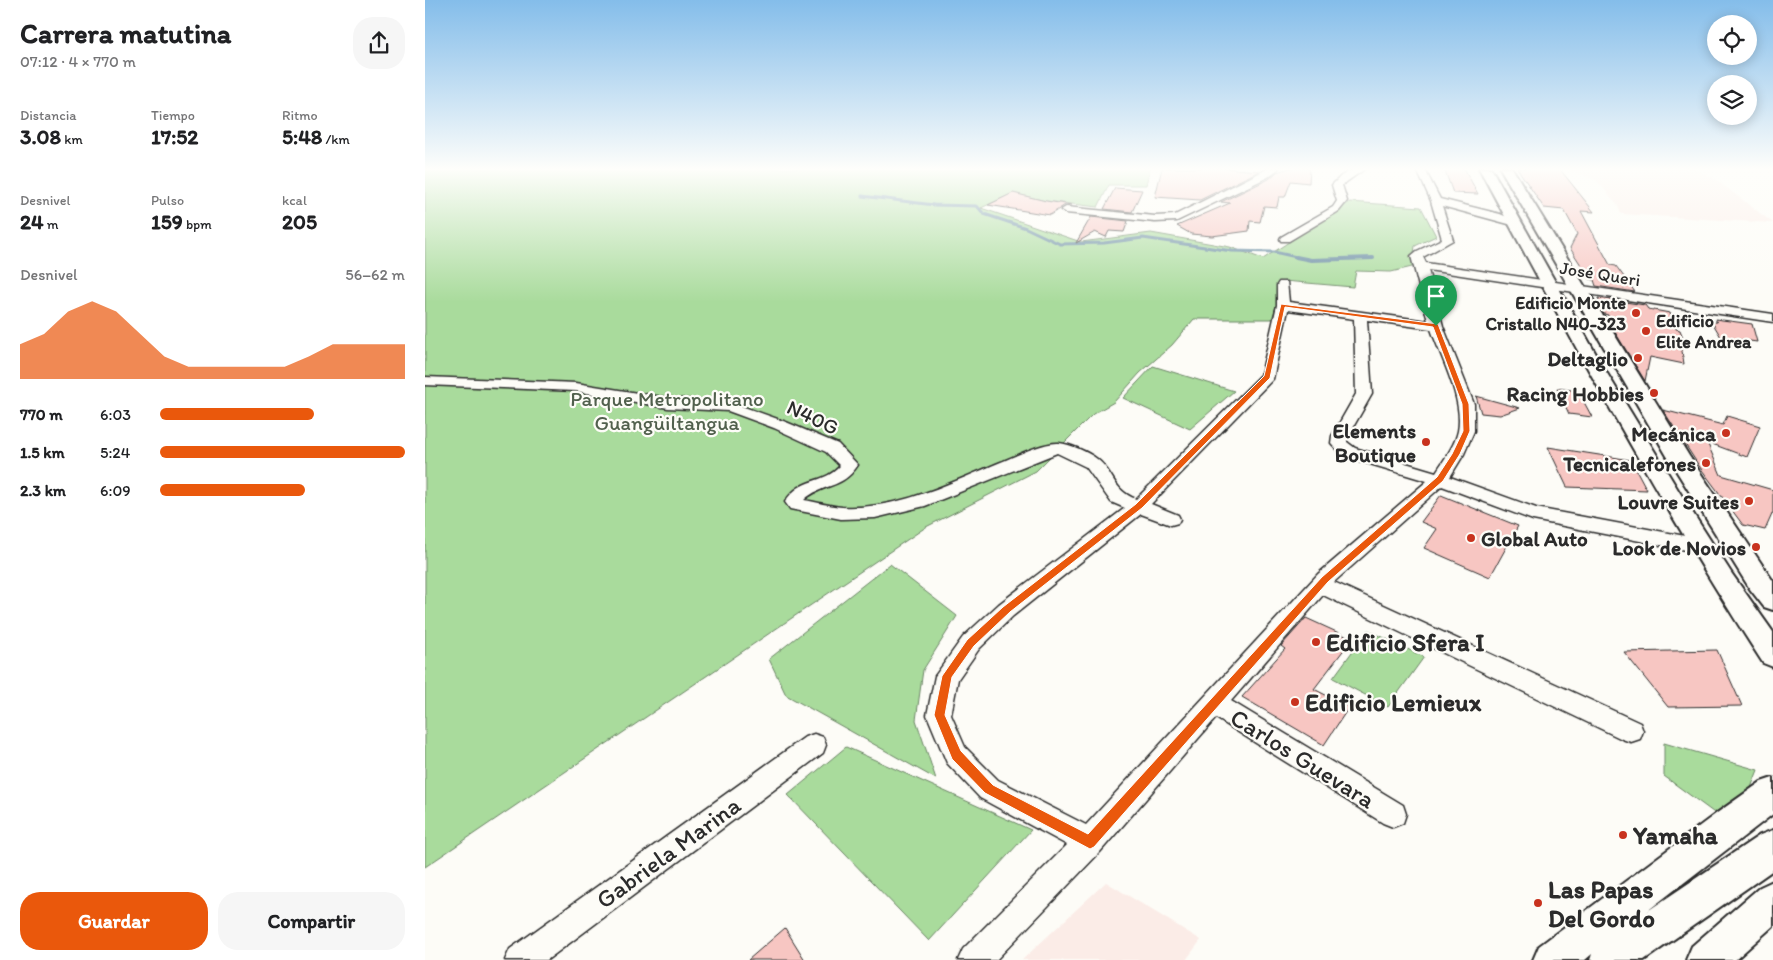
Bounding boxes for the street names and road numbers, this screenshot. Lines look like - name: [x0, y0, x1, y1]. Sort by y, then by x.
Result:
- street label: José Queri: [1558, 257, 1642, 291]
- street label: N40G: [783, 394, 843, 440]
- street label: Carlos Guevara: [1225, 702, 1381, 814]
- street label: Gabriela Marina: [590, 789, 746, 915]

